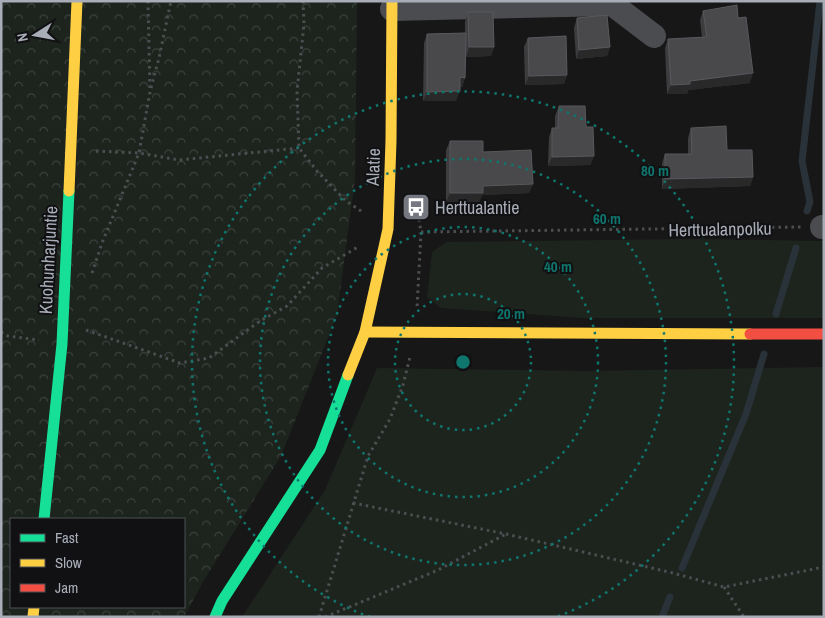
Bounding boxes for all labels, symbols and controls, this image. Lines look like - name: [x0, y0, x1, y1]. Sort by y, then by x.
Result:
- north arrow: [10, 10, 60, 60]
- text: N: [13, 32, 32, 43]
- street label: Alatie: [360, 148, 386, 187]
- text: 80 m: [641, 160, 669, 181]
- bus stop icon: Herttualantie: [401, 192, 431, 222]
- place label: Herttualantie: [435, 195, 520, 220]
- street label: Kuohunharjuntie: [33, 205, 63, 315]
- text: 60 m: [593, 208, 621, 229]
- street label: Herttualanpolku: [668, 216, 772, 242]
- text: 40 m: [544, 256, 572, 277]
- text: 20 m: [497, 303, 525, 324]
- centre of rings: [454, 353, 472, 371]
- legend: [10, 518, 185, 608]
- text: Fast: [55, 527, 79, 548]
- text: Slow: [55, 552, 82, 573]
- text: Jam: [55, 577, 78, 598]

